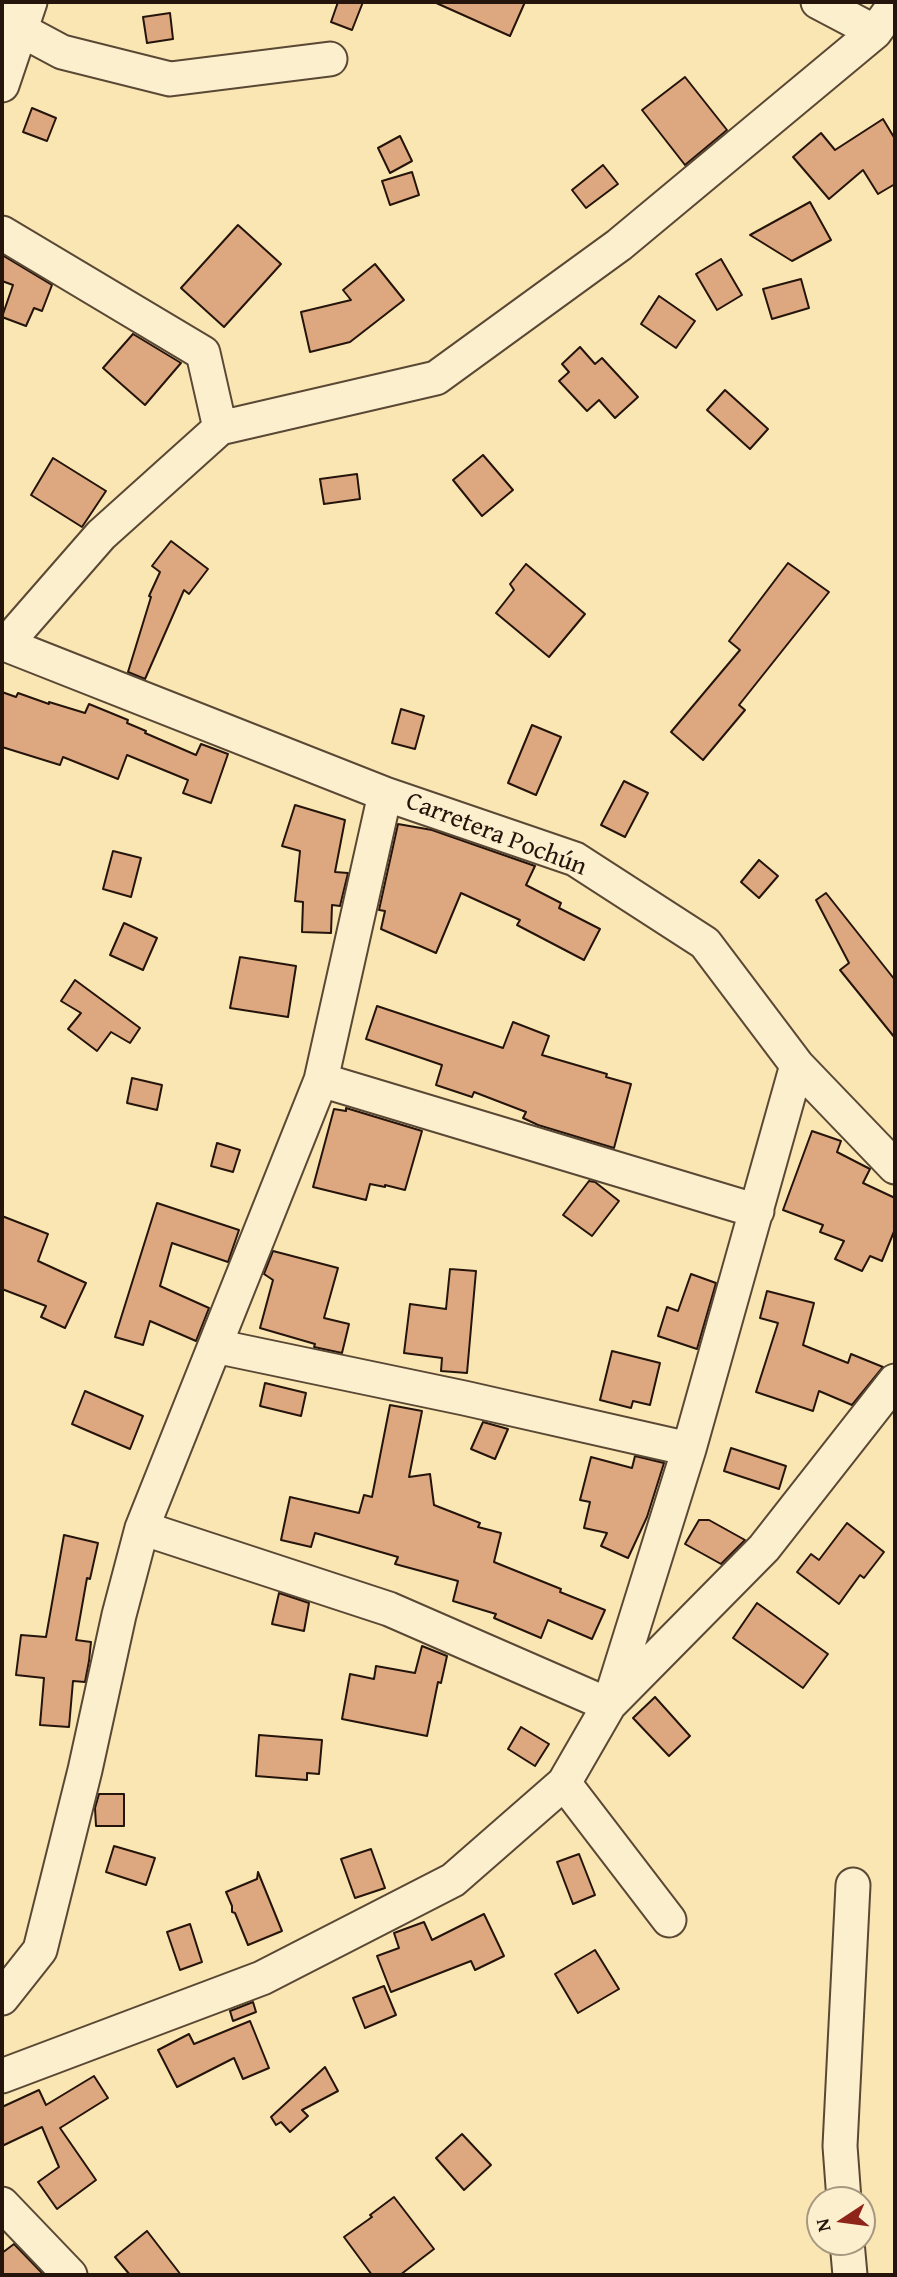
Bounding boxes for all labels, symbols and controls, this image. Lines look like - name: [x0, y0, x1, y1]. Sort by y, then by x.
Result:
- street label: Carretera Pochún: [401, 786, 591, 884]
- north arrow: [806, 2186, 876, 2256]
- text: N: [807, 2216, 838, 2235]

